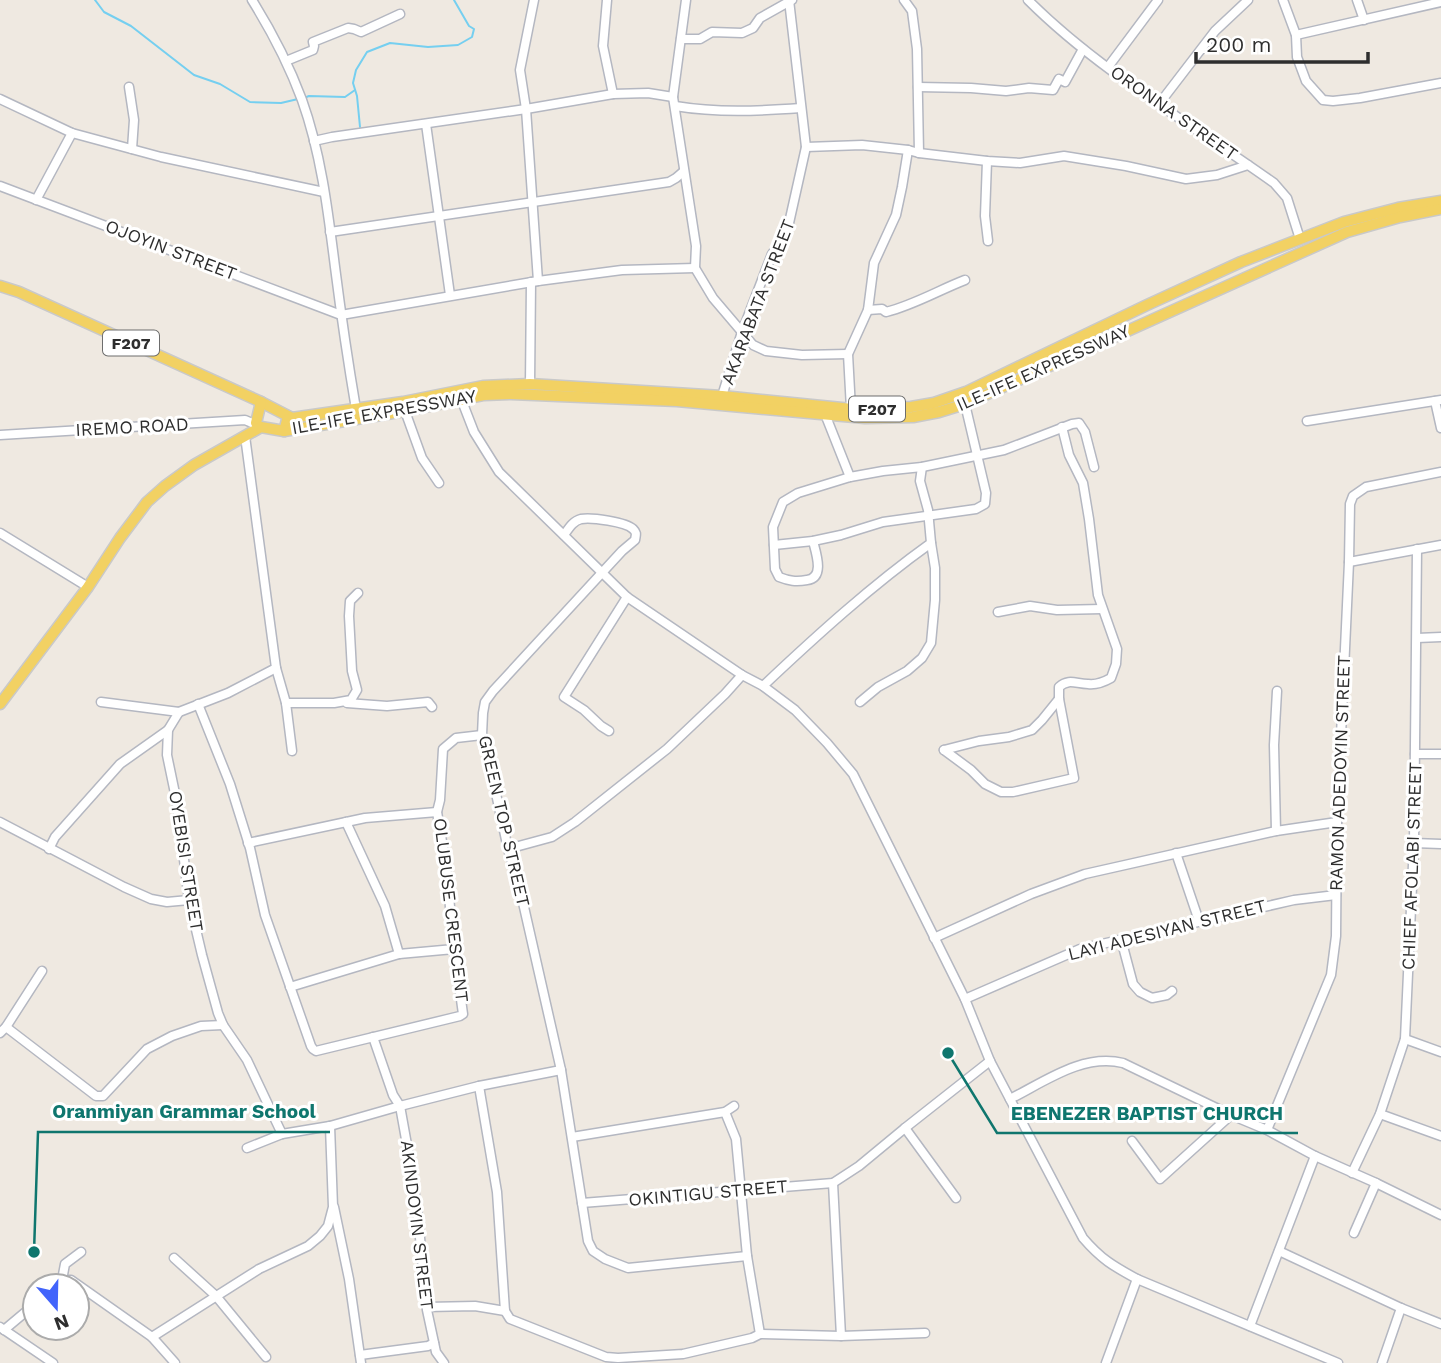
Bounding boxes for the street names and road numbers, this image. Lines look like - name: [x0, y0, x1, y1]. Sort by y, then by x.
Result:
- street label: ORONNA STREET: [1107, 61, 1242, 164]
- street label: OJOYIN STREET: [103, 215, 240, 284]
- street label: AKARABATA STREET: [716, 216, 799, 387]
- street label: ILE-IFE EXPRESSWAY: [953, 320, 1133, 415]
- road number: F207: [103, 330, 159, 356]
- street label: ILE-IFE EXPRESSWAY: [290, 385, 479, 438]
- road number: F207: [849, 396, 905, 422]
- street label: IREMO ROAD: [75, 413, 189, 440]
- street label: RAMON ADEDOYIN STREET: [1325, 655, 1354, 891]
- street label: GREEN TOP STREET: [475, 733, 534, 909]
- street label: CHIEF AFOLABI STREET: [1397, 762, 1426, 970]
- street label: OYEBISI STREET: [165, 789, 208, 933]
- street label: OLUBUSE CRESCENT: [430, 817, 473, 1003]
- street label: LAYI ADESIYAN STREET: [1066, 895, 1268, 964]
- street label: AKINDOYIN STREET: [397, 1139, 438, 1311]
- street label: OKINTIGU STREET: [628, 1175, 788, 1210]

